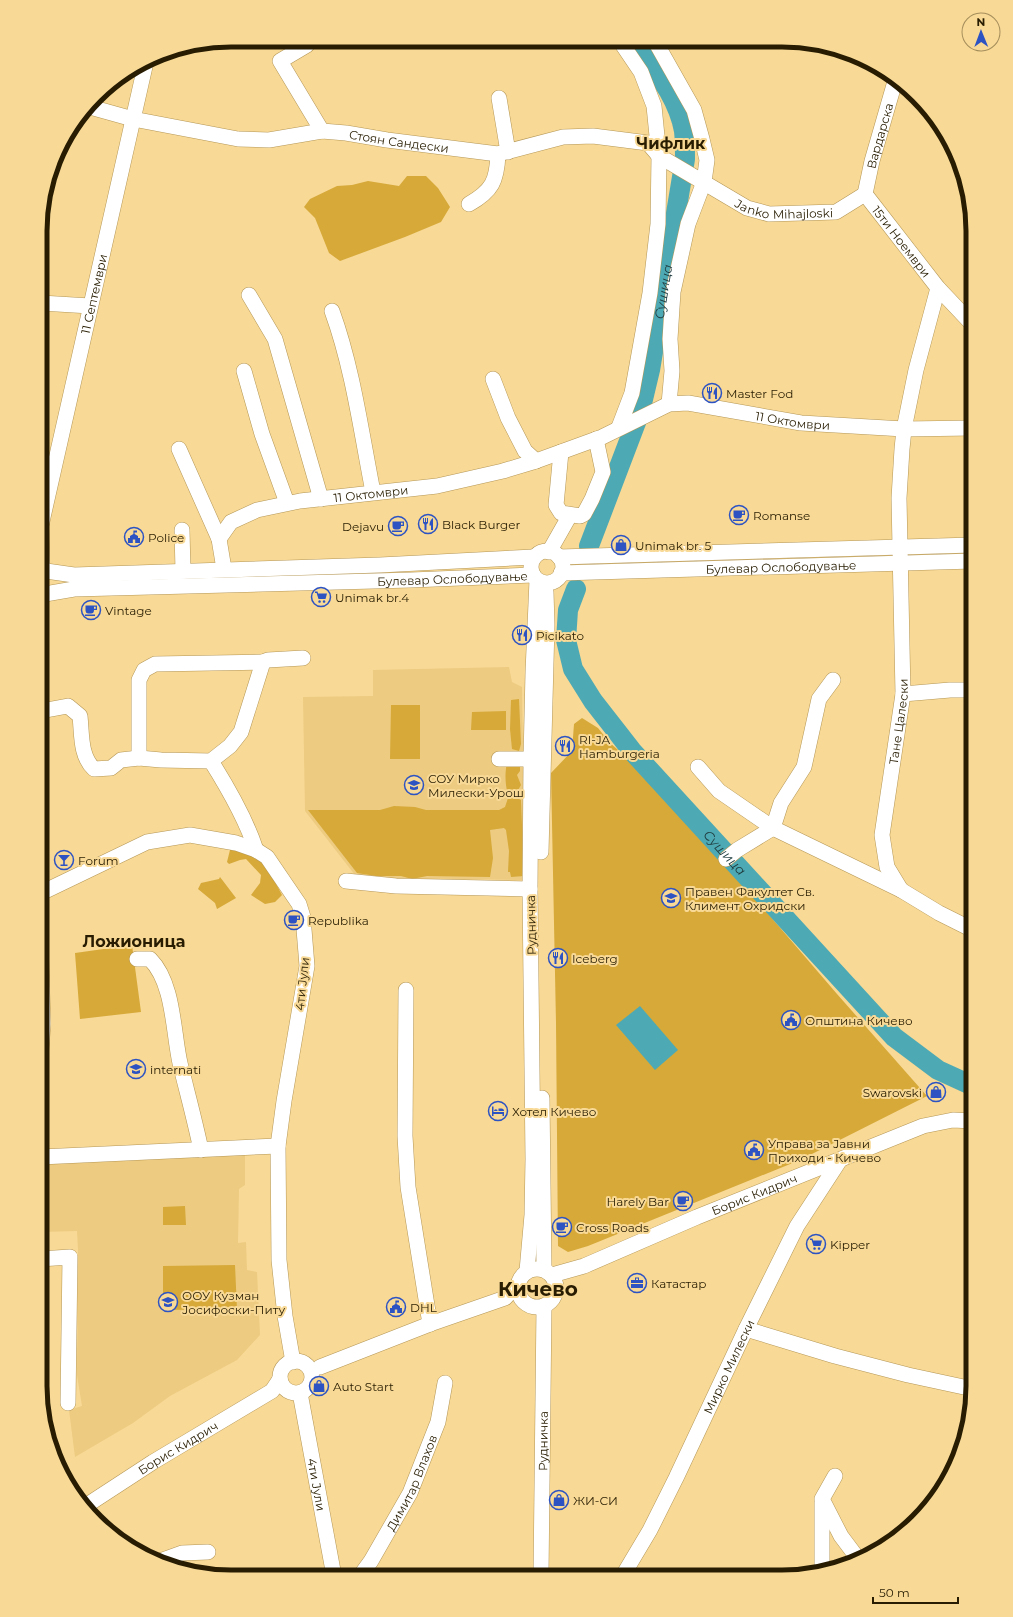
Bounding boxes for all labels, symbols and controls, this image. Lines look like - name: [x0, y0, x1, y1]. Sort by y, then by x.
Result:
- north arrow: [961, 12, 1001, 52]
- text: N: [976, 15, 985, 29]
- street label: Вардарска: [863, 101, 896, 170]
- street label: Стоян Сандески: [348, 126, 450, 155]
- district label: Чифлик: [637, 134, 706, 153]
- street label: Janko Mihajloski: [732, 195, 833, 221]
- street label: 15ти Ноември: [869, 203, 934, 280]
- street label: 11 Септември: [77, 252, 110, 335]
- water label: Сушица: [651, 263, 675, 320]
- restaurant icon: Master Fod: [701, 382, 723, 404]
- place label: Master Fod: [726, 386, 793, 401]
- street label: 11 Октомври: [754, 408, 831, 432]
- street label: 11 Октомври: [333, 482, 409, 505]
- cafe icon: Romanse: [728, 504, 750, 526]
- place label: Romanse: [753, 508, 810, 523]
- restaurant icon: Black Burger: [417, 513, 439, 535]
- cafe icon: Dejavu: [387, 515, 409, 537]
- place label: Black Burger: [442, 517, 521, 532]
- place label: Dejavu: [342, 519, 384, 534]
- public building icon: Police: [123, 526, 145, 548]
- place label: Police: [148, 530, 184, 545]
- shop icon: Unimak br. 5: [610, 534, 632, 556]
- place label: Unimak br. 5: [635, 538, 711, 553]
- street label: Булевар Ослободување: [705, 557, 856, 576]
- street label: Булевар Ослободување: [377, 568, 528, 588]
- supermarket icon: Unimak br.4: [310, 586, 332, 608]
- place label: Unimak br.4: [335, 590, 409, 605]
- cafe icon: Vintage: [80, 599, 102, 621]
- place label: Vintage: [105, 603, 152, 618]
- restaurant icon: Picikato: [511, 624, 533, 646]
- place label: Picikato: [536, 628, 584, 643]
- street label: Тане Цалески: [885, 679, 910, 765]
- place label: RI-JA Hamburgeria: [579, 732, 660, 761]
- restaurant icon: RI-JA Hamburgeria: [554, 735, 576, 757]
- place label: СОУ Мирко Милески-Урош: [428, 771, 524, 800]
- school or university icon: СОУ Мирко Милески-Урош: [403, 774, 425, 796]
- water label: Сушица: [700, 826, 750, 878]
- bar icon: Forum: [53, 849, 75, 871]
- place label: Forum: [78, 853, 119, 868]
- place label: Правен Факултет Св. Климент Охридски: [685, 884, 815, 913]
- school or university icon: Правен Факултет Св. Климент Охридски: [660, 887, 682, 909]
- street label: Рудничка: [523, 895, 539, 955]
- cafe icon: Republika: [283, 909, 305, 931]
- place label: Republika: [308, 913, 369, 928]
- district label: Ложионица: [83, 932, 185, 951]
- restaurant icon: Iceberg: [547, 947, 569, 969]
- place label: Iceberg: [572, 951, 618, 966]
- street label: 4ти Јули: [292, 957, 312, 1011]
- public building icon: Општина Кичево: [780, 1009, 802, 1031]
- place label: Општина Кичево: [805, 1013, 913, 1028]
- school or university icon: internati: [125, 1058, 147, 1080]
- place label: internati: [150, 1062, 201, 1077]
- shop icon: Swarovski: [925, 1081, 947, 1103]
- place label: Swarovski: [863, 1085, 922, 1100]
- hotel icon: Хотел Кичево: [487, 1100, 509, 1122]
- place label: Хотел Кичево: [512, 1104, 597, 1119]
- place label: Управа за Јавни Приходи - Кичево: [768, 1136, 881, 1165]
- public building icon: Управа за Јавни Приходи - Кичево: [743, 1139, 765, 1161]
- street label: Борис Кидрич: [709, 1170, 799, 1218]
- cafe icon: Harely Bar: [672, 1190, 694, 1212]
- place label: Harely Bar: [606, 1194, 669, 1209]
- cafe icon: Cross Roads: [551, 1216, 573, 1238]
- place label: Cross Roads: [576, 1220, 649, 1235]
- supermarket icon: Kipper: [805, 1233, 827, 1255]
- place label: Kipper: [830, 1237, 870, 1252]
- office icon: Катастар: [626, 1272, 648, 1294]
- place label: Катастар: [651, 1276, 706, 1291]
- district label: Кичево: [498, 1277, 578, 1301]
- place label: ООУ Кузман Јосифоски-Питу: [182, 1288, 285, 1317]
- school or university icon: ООУ Кузман Јосифоски-Питу: [157, 1291, 179, 1313]
- public building icon: DHL: [385, 1296, 407, 1318]
- place label: DHL: [410, 1300, 437, 1315]
- street label: Мирко Милески: [700, 1317, 757, 1416]
- shop icon: Auto Start: [308, 1375, 330, 1397]
- place label: Auto Start: [333, 1379, 394, 1394]
- street label: Рудничка: [535, 1411, 550, 1471]
- street label: Борис Кидрич: [135, 1418, 220, 1477]
- street label: Димитар Влахов: [383, 1432, 440, 1533]
- street label: 4ти Јули: [305, 1457, 329, 1512]
- shop icon: ЖИ-СИ: [548, 1489, 570, 1511]
- place label: ЖИ-СИ: [573, 1493, 618, 1508]
- scale bar: [873, 1579, 958, 1605]
- text: 50 m: [879, 1585, 910, 1600]

